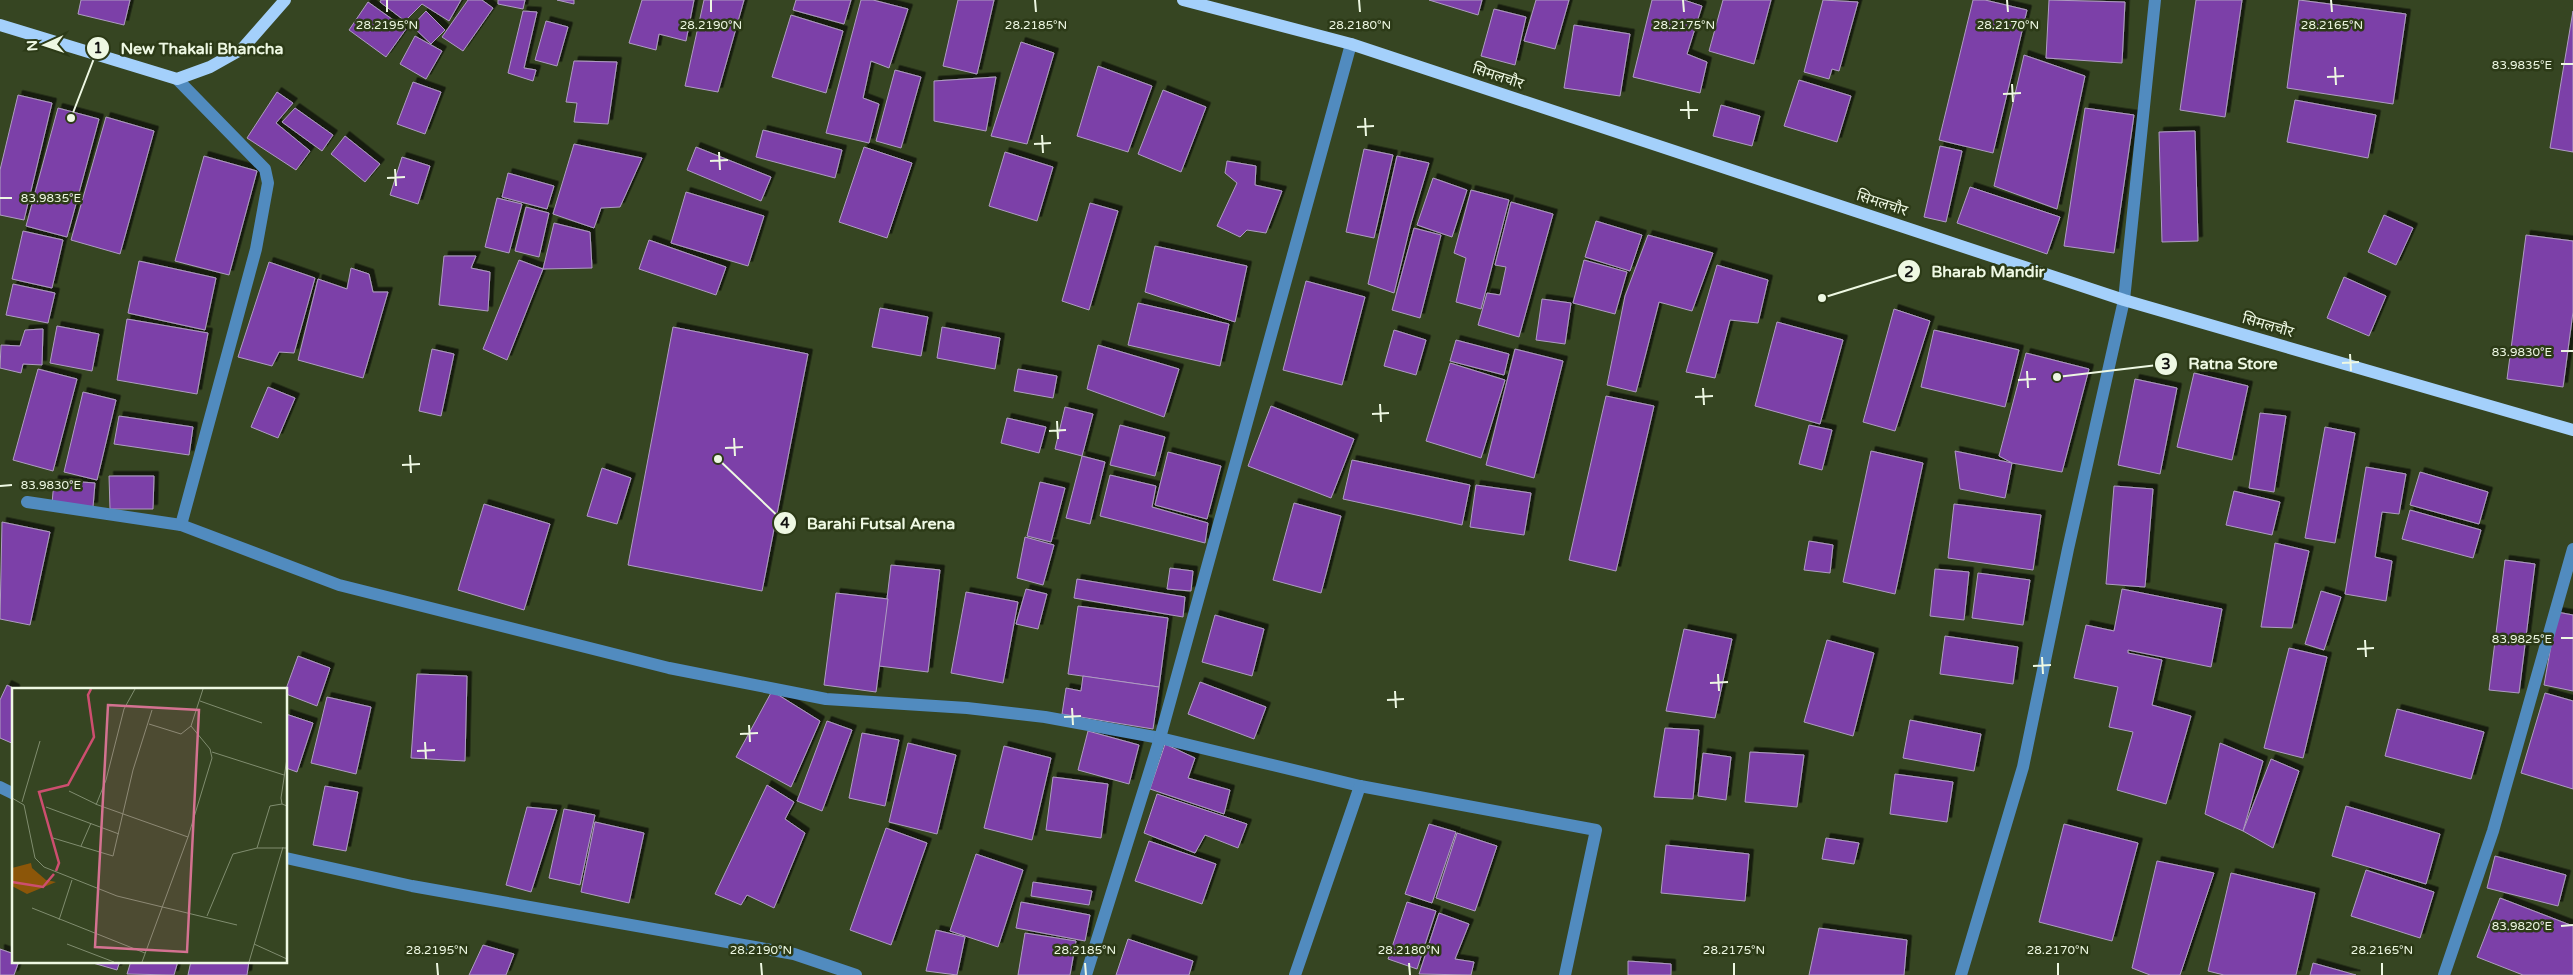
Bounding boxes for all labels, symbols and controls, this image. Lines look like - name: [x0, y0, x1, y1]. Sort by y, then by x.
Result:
- text: 28.2195°N: [356, 18, 418, 32]
- text: 28.2190°N: [680, 18, 742, 32]
- text: 28.2185°N: [1005, 18, 1067, 32]
- text: 28.2180°N: [1329, 18, 1391, 32]
- text: 28.2175°N: [1653, 18, 1715, 32]
- text: 28.2170°N: [1977, 18, 2039, 32]
- text: 28.2165°N: [2301, 18, 2363, 32]
- north arrow: [20, 20, 70, 70]
- callout: New Thakali Bhancha: [86, 33, 294, 64]
- text: 1: [93, 39, 103, 57]
- text: New Thakali Bhancha: [120, 39, 284, 59]
- text: N: [24, 40, 41, 52]
- text: 83.9835°E: [2492, 58, 2552, 72]
- street label: सिमलचौर: [1470, 59, 1527, 93]
- street label: सिमलचौर: [1854, 186, 1911, 220]
- text: 83.9835°E: [21, 191, 81, 205]
- callout: Bharab Mandir: [1896, 256, 2055, 287]
- text: Bharab Mandir: [1931, 262, 2046, 282]
- text: 2: [1904, 263, 1914, 281]
- street label: सिमलचौर: [2240, 309, 2297, 341]
- text: 83.9830°E: [2492, 345, 2553, 359]
- callout: Ratna Store: [2154, 348, 2288, 379]
- text: Ratna Store: [2188, 354, 2278, 374]
- text: 3: [2161, 355, 2171, 373]
- text: 83.9830°E: [21, 478, 82, 492]
- callout: Barahi Futsal Arena: [772, 508, 965, 539]
- text: 4: [780, 514, 790, 532]
- text: Barahi Futsal Arena: [807, 514, 955, 534]
- text: 83.9825°E: [2492, 632, 2552, 646]
- inset map: [12, 688, 288, 962]
- text: 83.9820°E: [2492, 919, 2553, 933]
- text: 28.2195°N: [406, 943, 468, 957]
- text: 28.2190°N: [730, 943, 792, 957]
- text: 28.2185°N: [1054, 943, 1116, 957]
- text: 28.2180°N: [1378, 943, 1440, 957]
- text: 28.2175°N: [1703, 943, 1765, 957]
- text: 28.2170°N: [2027, 943, 2089, 957]
- text: 28.2165°N: [2351, 943, 2413, 957]

